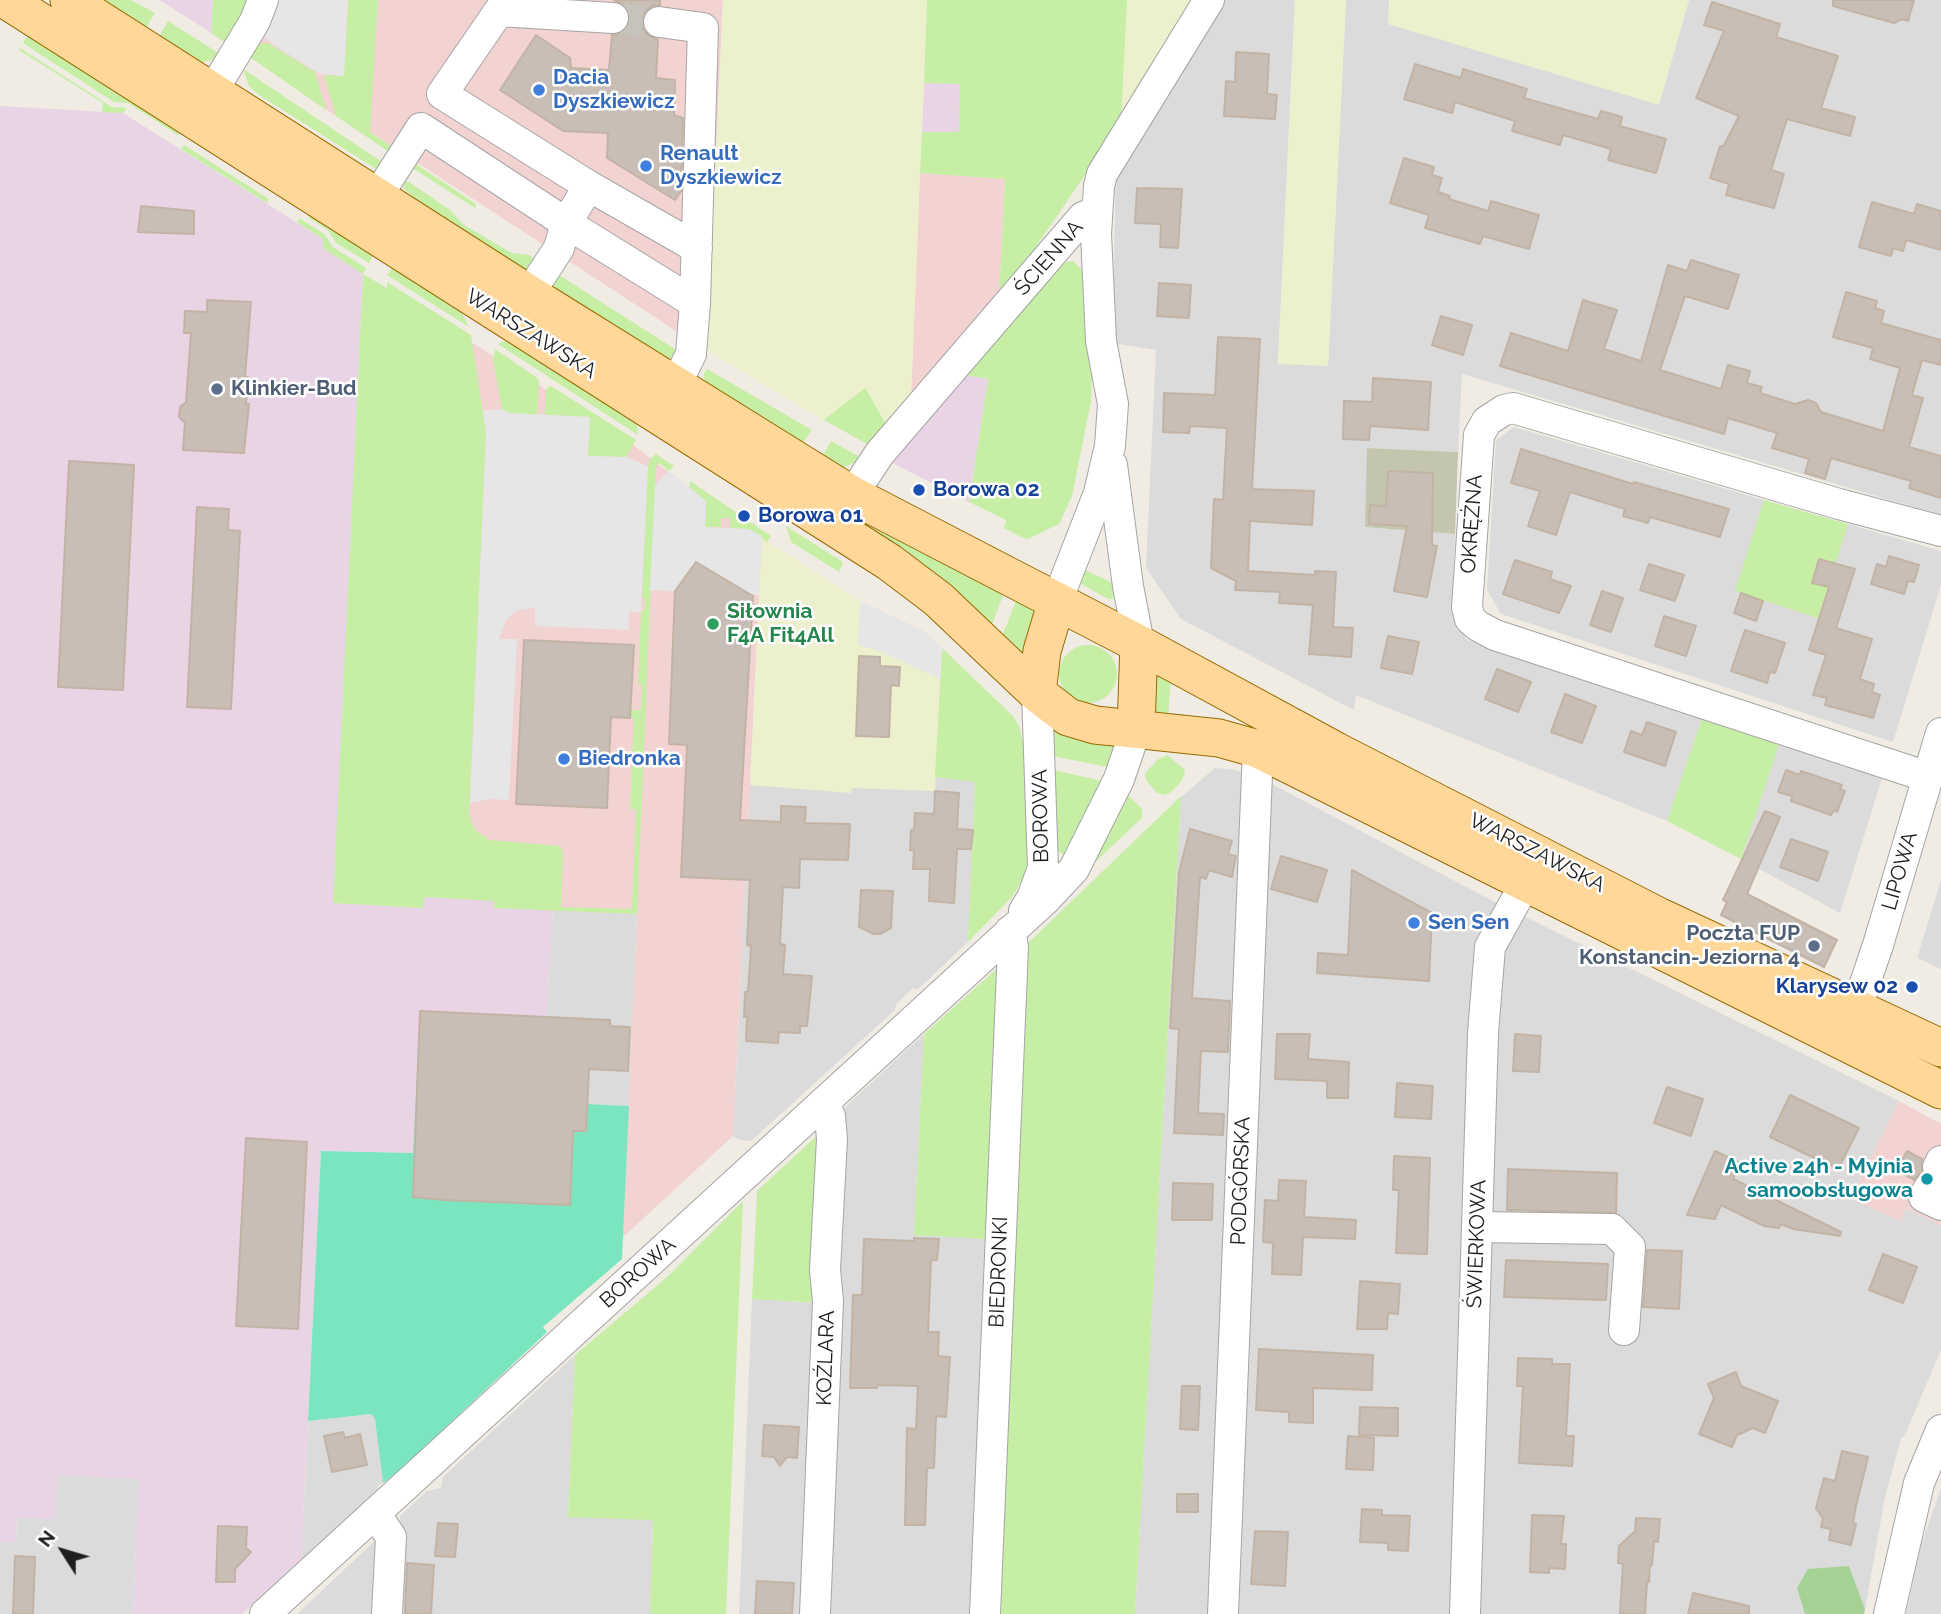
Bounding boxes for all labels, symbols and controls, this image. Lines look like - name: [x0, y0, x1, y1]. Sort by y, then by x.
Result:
- place label: Dacia Dyszkiewicz: [553, 65, 674, 115]
- marker: Dacia Dyszkiewicz: [531, 82, 547, 98]
- place label: Renault Dyszkiewicz: [660, 141, 781, 191]
- marker: Renault Dyszkiewicz: [638, 158, 654, 174]
- street label: ŚCIENNA: [1009, 215, 1089, 301]
- street label: WARSZAWSKA: [461, 284, 601, 384]
- place label: Klinkier-Bud: [231, 376, 357, 402]
- marker: Klinkier-Bud: [209, 381, 225, 397]
- street label: OKRĘŻNA: [1456, 474, 1488, 574]
- place label: Borowa 02: [933, 477, 1040, 503]
- marker: Borowa 02: [911, 482, 927, 498]
- place label: Borowa 01: [758, 503, 863, 529]
- marker: Borowa 01: [736, 508, 752, 524]
- place label: Siłownia F4A Fit4All: [727, 599, 834, 649]
- marker: Siłownia F4A Fit4All: [705, 616, 721, 632]
- place label: Biedronka: [578, 746, 681, 772]
- marker: Biedronka: [556, 751, 572, 767]
- street label: BOROWA: [1028, 769, 1054, 863]
- street label: WARSZAWSKA: [1465, 808, 1609, 898]
- street label: LIPOWA: [1877, 829, 1923, 913]
- place label: Sen Sen: [1428, 910, 1509, 936]
- marker: Sen Sen: [1406, 915, 1422, 931]
- place label: Poczta FUP Konstancin-Jeziorna 4: [1579, 921, 1800, 971]
- marker: Poczta FUP Konstancin-Jeziorna 4: [1806, 938, 1822, 954]
- place label: Klarysew 02: [1776, 974, 1898, 1000]
- marker: Klarysew 02: [1904, 979, 1920, 995]
- street label: PODGÓRSKA: [1226, 1116, 1256, 1246]
- place label: Active 24h - Myjnia samoobsługowa: [1725, 1154, 1913, 1204]
- marker: Active 24h - Myjnia samoobsługowa: [1919, 1171, 1935, 1187]
- street label: ŚWIERKOWA: [1462, 1179, 1492, 1309]
- street label: BIEDRONKI: [984, 1216, 1014, 1328]
- street label: BOROWA: [595, 1232, 681, 1314]
- street label: KOŹLARA: [812, 1310, 840, 1406]
- north arrow: [28, 1516, 98, 1586]
- text: N: [33, 1526, 59, 1551]

